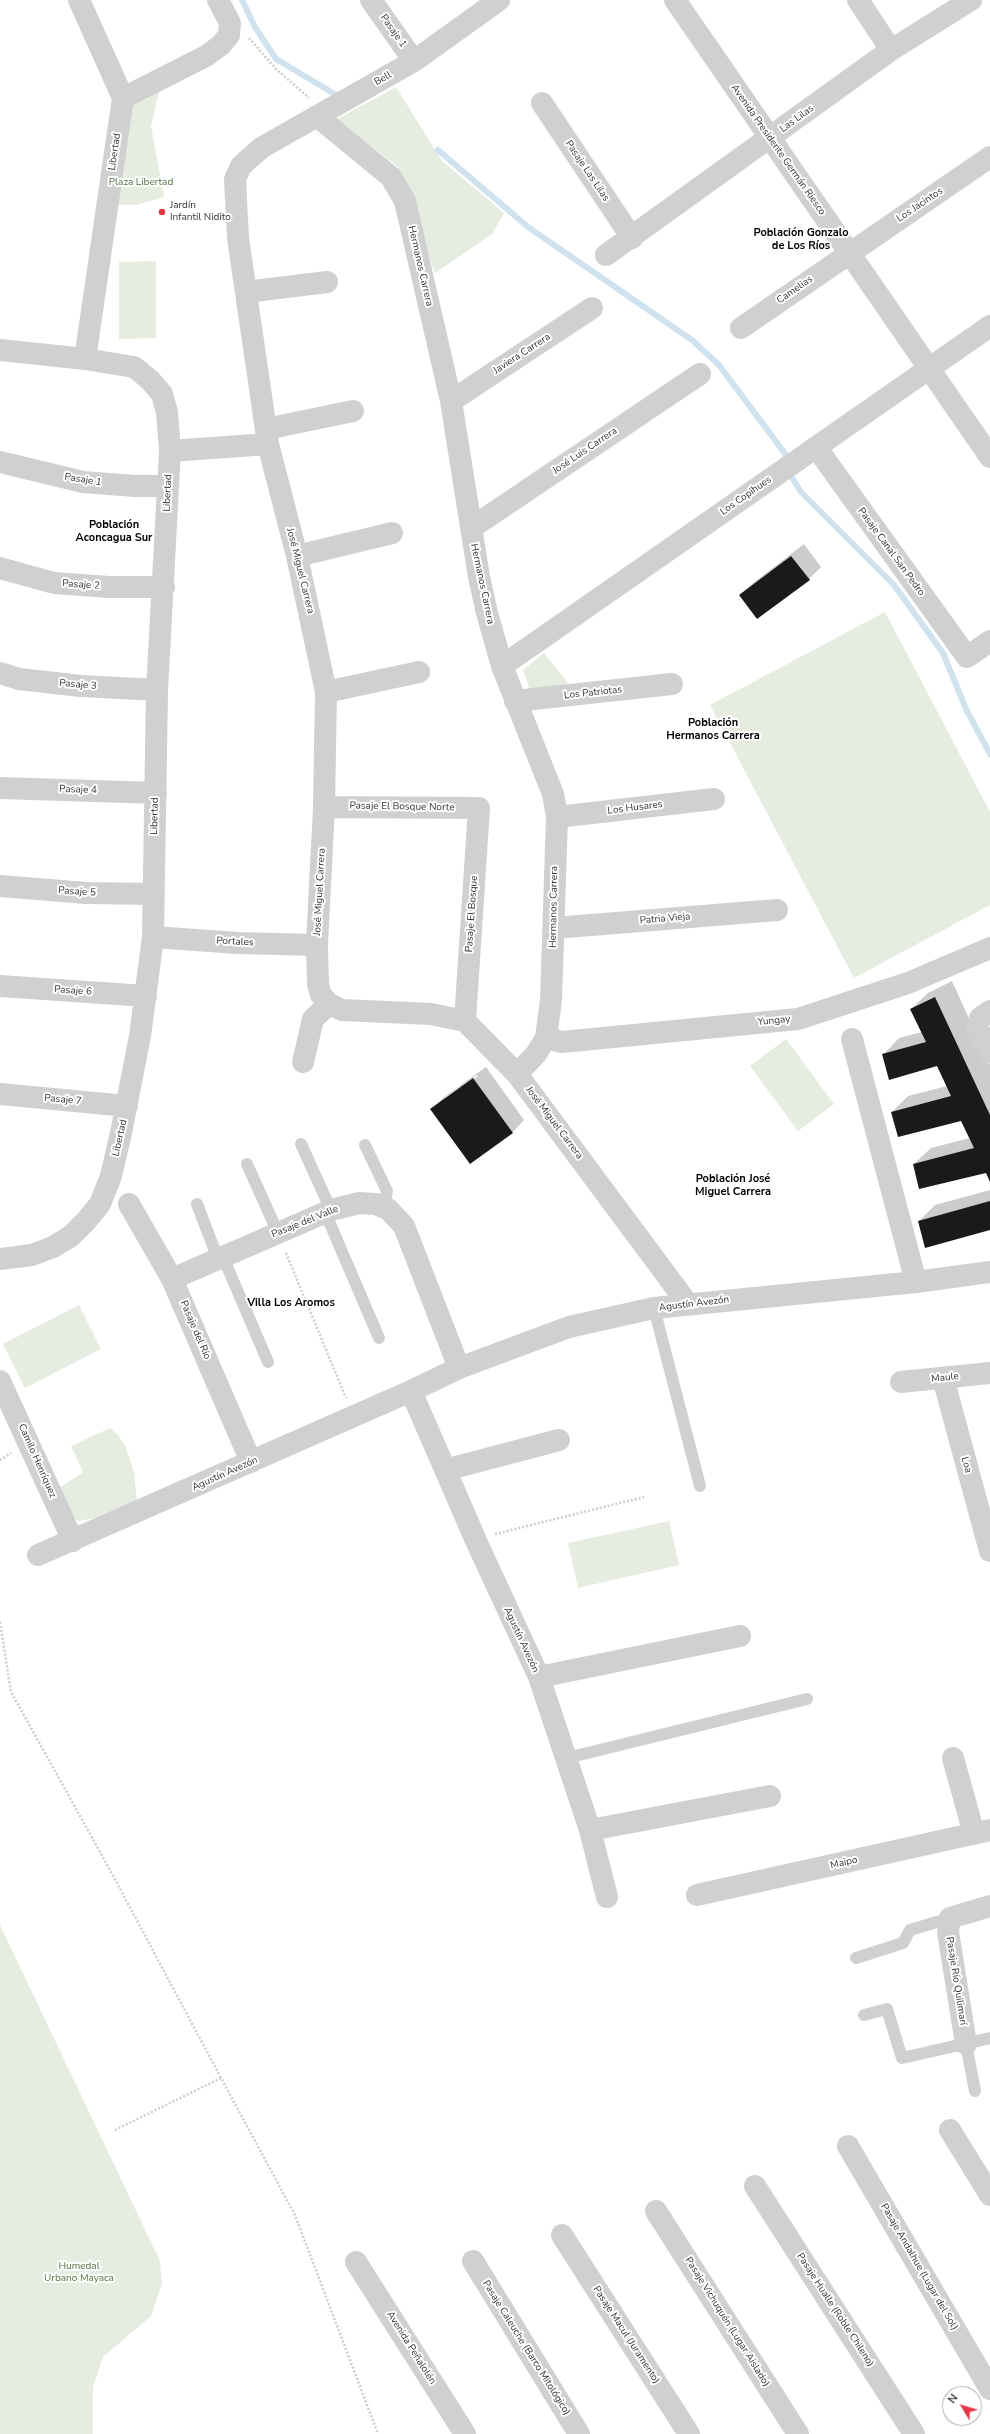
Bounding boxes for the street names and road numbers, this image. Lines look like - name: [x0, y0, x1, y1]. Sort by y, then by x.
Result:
- street label: Pasaje 1: [377, 12, 409, 50]
- street label: Bell: [372, 69, 394, 89]
- street label: Avenida Presidente Germán Riesco: [728, 82, 828, 218]
- street label: Las Lilas: [778, 103, 816, 135]
- street label: Libertad: [106, 133, 124, 171]
- street label: Pasaje Las Lilas: [562, 138, 612, 204]
- street label: Los Jacintos: [895, 185, 945, 225]
- street label: Hermanos Carrera: [405, 225, 435, 307]
- street label: Camelias: [775, 273, 815, 307]
- street label: Javiera Carrera: [491, 331, 553, 377]
- street label: José Luis Carrera: [550, 425, 620, 477]
- street label: Pasaje 1: [63, 471, 103, 489]
- street label: Libertad: [161, 474, 175, 512]
- street label: Los Copihues: [718, 474, 774, 518]
- street label: Pasaje Canal San Pedro: [855, 506, 927, 598]
- street label: José Miguel Carrera: [284, 527, 316, 615]
- street label: Hermanos Carrera: [468, 543, 496, 625]
- street label: Pasaje 2: [62, 578, 100, 592]
- street label: Pasaje 3: [59, 677, 97, 693]
- street label: Los Patriotas: [563, 684, 623, 702]
- street label: Pasaje 4: [59, 783, 97, 797]
- street label: Libertad: [149, 797, 161, 835]
- street label: Los Husares: [607, 799, 663, 817]
- street label: Pasaje El Bosque Norte: [349, 800, 455, 814]
- street label: José Miguel Carrera: [312, 848, 328, 936]
- street label: Hermanos Carrera: [547, 866, 561, 948]
- street label: Pasaje El Bosque: [463, 875, 481, 953]
- street label: Pasaje 5: [58, 885, 96, 899]
- street label: Patria Vieja: [639, 911, 691, 927]
- street label: Portales: [216, 935, 254, 949]
- street label: Pasaje 6: [54, 984, 92, 998]
- street label: Yungay: [757, 1013, 791, 1029]
- street label: José Miguel Carrera: [523, 1084, 585, 1162]
- street label: Pasaje 7: [44, 1092, 82, 1108]
- street label: Libertad: [110, 1118, 130, 1158]
- street label: Pasaje del Valle: [270, 1203, 340, 1241]
- street label: Agustín Avezón: [658, 1294, 730, 1314]
- street label: Pasaje del Río: [177, 1299, 213, 1361]
- street label: Maule: [931, 1371, 959, 1385]
- street label: Camilo Henríquez: [15, 1422, 59, 1500]
- street label: Agustín Avezón: [190, 1454, 260, 1494]
- street label: Loa: [958, 1456, 974, 1474]
- street label: Agustín Avezón: [501, 1605, 541, 1675]
- street label: Maipo: [829, 1854, 859, 1872]
- street label: Pasaje Río Quilimarí: [943, 1936, 969, 2026]
- street label: Pasaje Andalhue (Lugar del Sol): [878, 2202, 960, 2332]
- street label: Pasaje Hualle (Roble Chileno): [794, 2251, 876, 2369]
- street label: Pasaje Vichuquén (Lugar Aislado): [682, 2255, 772, 2389]
- street label: Pasaje Caleuche (Barco Mitológico): [479, 2278, 573, 2418]
- street label: Pasaje Macul (Juramento): [590, 2284, 662, 2386]
- street label: Avenida Peñalolén: [384, 2309, 438, 2387]

